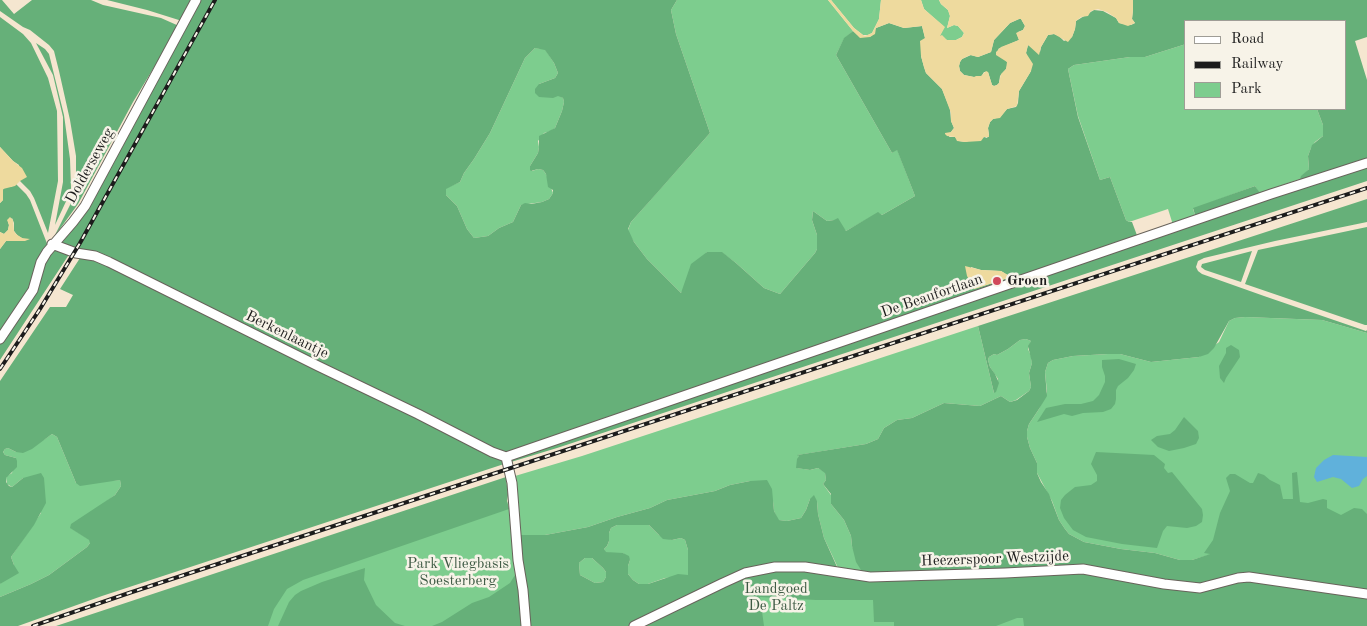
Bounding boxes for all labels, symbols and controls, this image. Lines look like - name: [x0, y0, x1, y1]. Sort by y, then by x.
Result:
- legend: [1184, 20, 1347, 110]
- text: Road: [1231, 32, 1264, 47]
- text: Railway: [1231, 57, 1284, 72]
- text: Park: [1231, 82, 1262, 97]
- street label: Dolderseweg: [62, 125, 118, 207]
- street label: De Beaufortlaan: [879, 270, 985, 322]
- place label: Groen: [1007, 272, 1047, 290]
- marker: Groen: [991, 275, 1003, 287]
- street label: Berkenlaantje: [243, 307, 331, 363]
- street label: Heezerspoor Westzijde: [921, 547, 1069, 571]
- park label: Park Vliegbasis Soesterberg: [407, 555, 509, 590]
- park label: Landgoed De Paltz: [744, 580, 808, 615]

